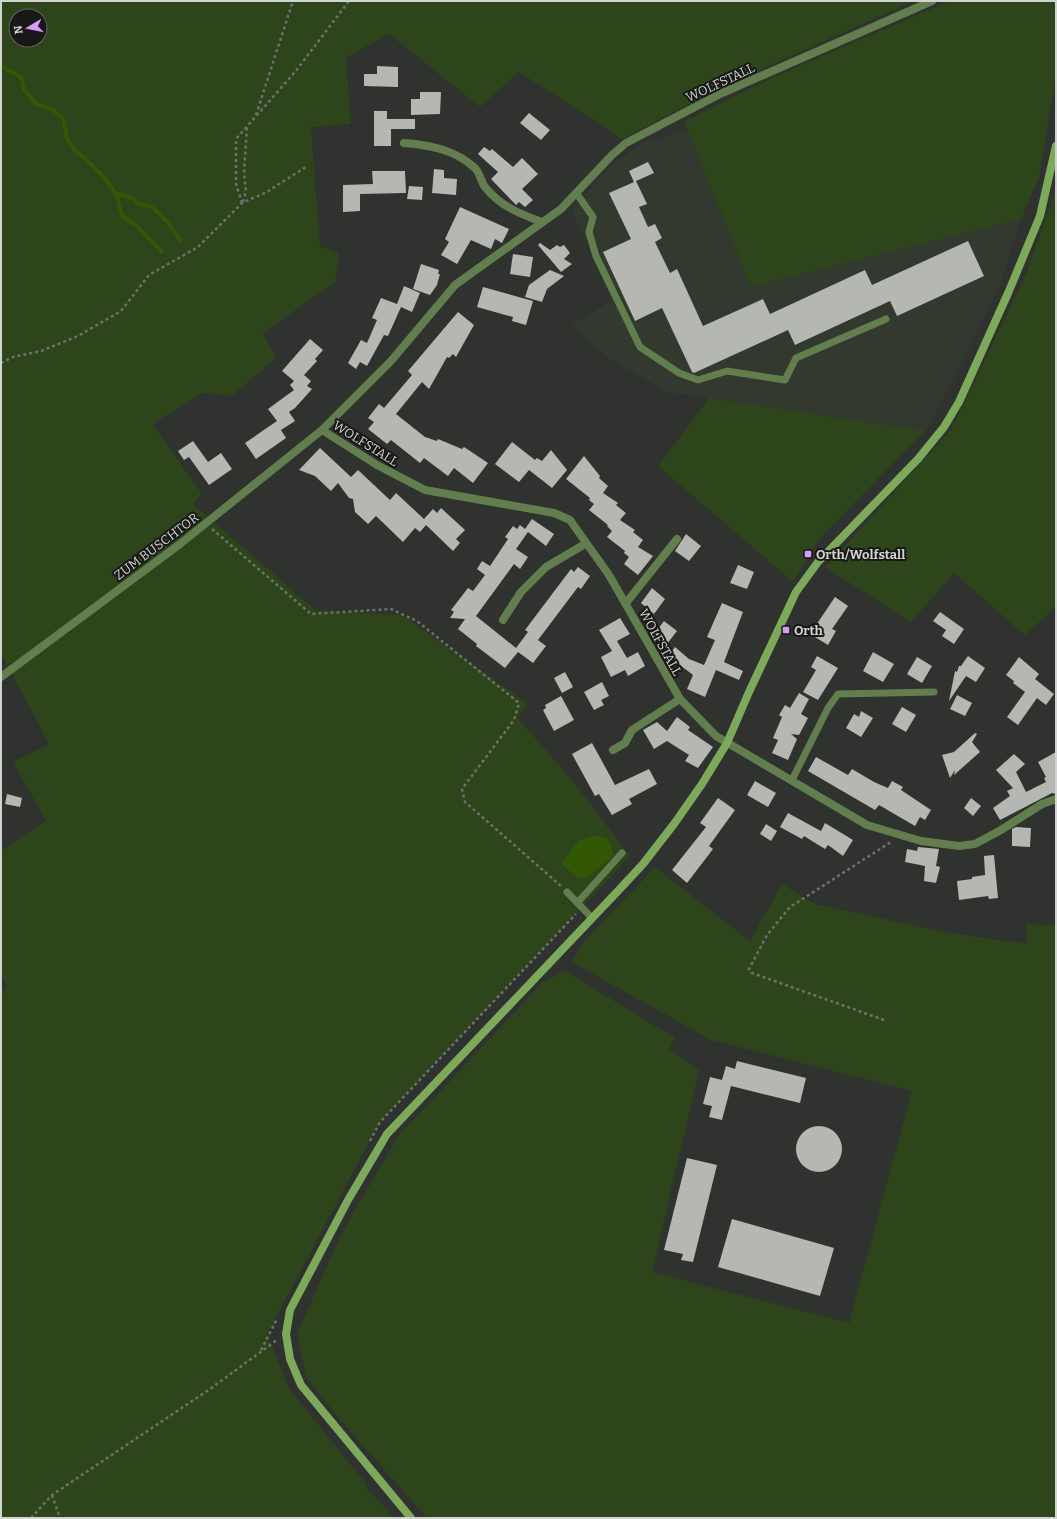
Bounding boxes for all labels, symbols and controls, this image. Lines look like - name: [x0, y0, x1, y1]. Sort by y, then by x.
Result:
- north arrow: [8, 8, 48, 48]
- text: N: [11, 24, 26, 35]
- street label: WOLFSTALL: [684, 60, 757, 105]
- street label: WOLFSTALL: [330, 417, 401, 469]
- street label: ZUM BUSCHTOR: [111, 510, 202, 583]
- place label: Orth/Wolfstall: [816, 547, 905, 562]
- marker: Orth/Wolfstall: [803, 549, 813, 559]
- street label: WOLFSTALL: [636, 606, 685, 678]
- place label: Orth: [794, 623, 824, 638]
- marker: Orth: [781, 625, 791, 635]

